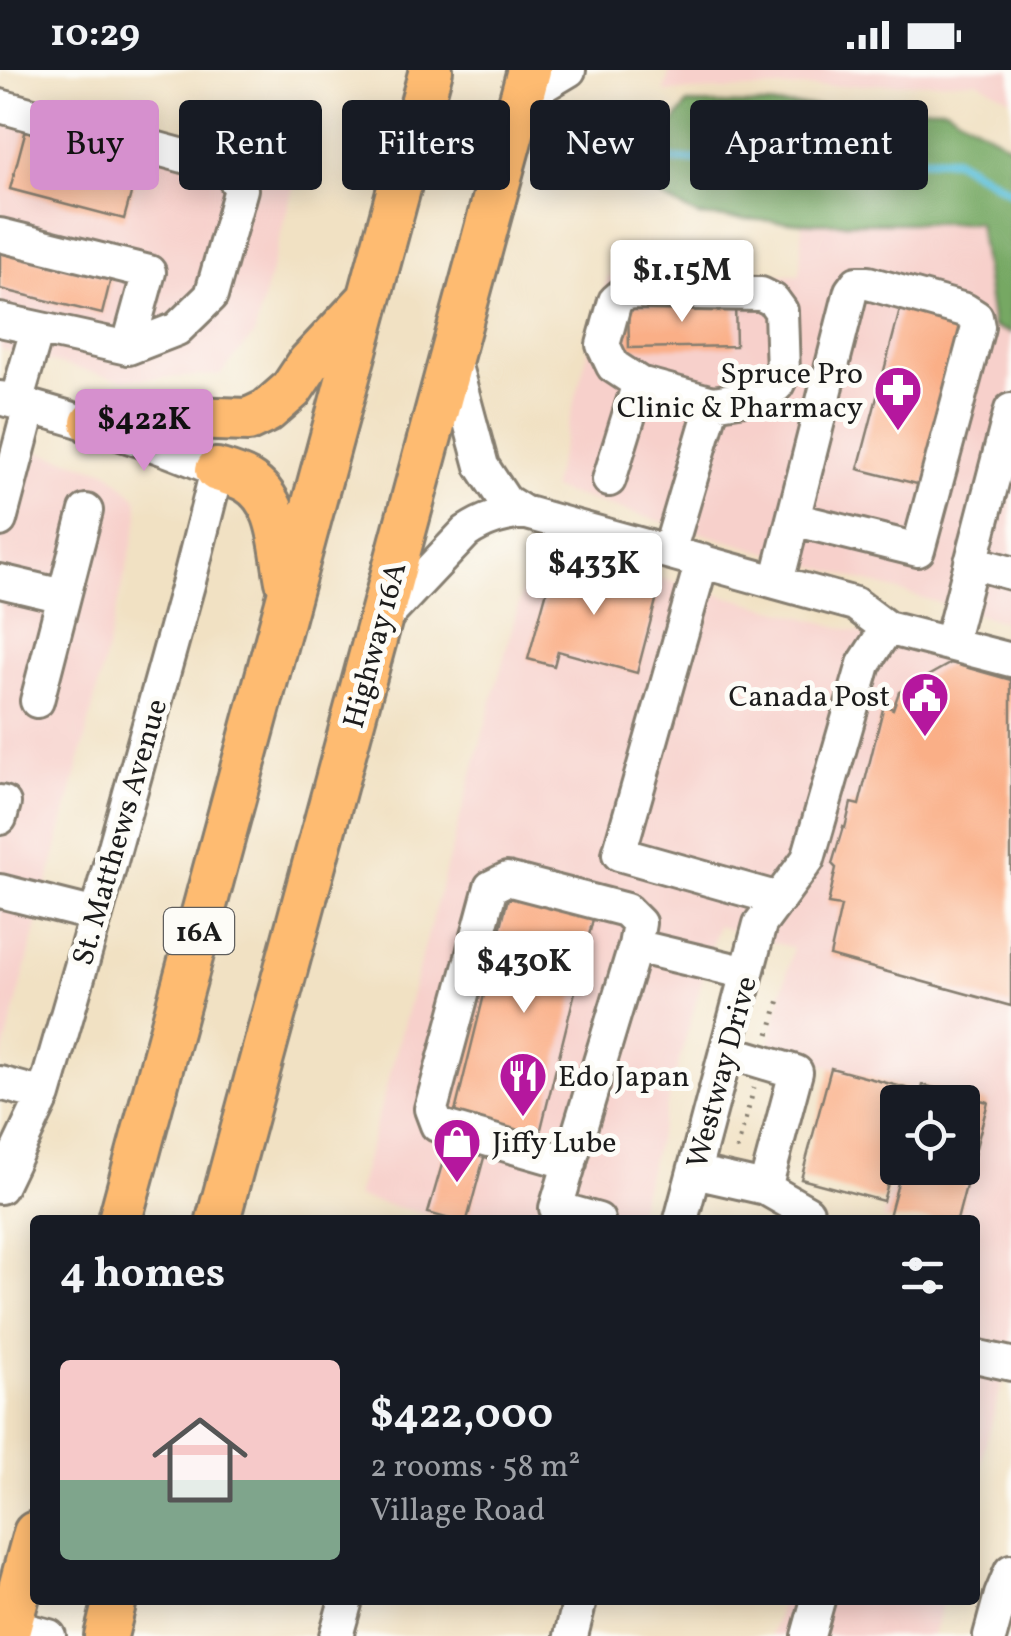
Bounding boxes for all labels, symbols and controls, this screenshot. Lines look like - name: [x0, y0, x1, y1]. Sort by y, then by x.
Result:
- text: 10:29: [50, 9, 140, 62]
- chip: Buy: [30, 100, 159, 190]
- chip: Rent: [179, 100, 322, 190]
- chip: Filters: [342, 100, 510, 190]
- chip: New: [530, 100, 670, 190]
- chip: Apartment: [690, 100, 928, 190]
- pin: $1.15M: [601, 240, 763, 325]
- text: $1.15M: [633, 250, 731, 294]
- place label: Spruce Pro Clinic & Pharmacy: [617, 354, 863, 430]
- pharmacy icon: Spruce Pro Clinic & Pharmacy: [872, 364, 924, 432]
- pin: $422K: [74, 389, 214, 474]
- text: $422K: [97, 399, 191, 443]
- pin: $433K: [524, 533, 664, 618]
- text: $433K: [548, 543, 640, 587]
- street label: Highway 16A: [334, 558, 418, 733]
- public building icon: Canada Post: [899, 670, 951, 738]
- place label: Canada Post: [729, 677, 890, 719]
- street label: St. Matthews Avenue: [63, 694, 179, 971]
- road number: 16A: [164, 908, 234, 954]
- pin: $430K: [454, 931, 594, 1016]
- text: $430K: [477, 941, 571, 985]
- street label: Westway Drive: [677, 972, 769, 1173]
- restaurant icon: Edo Japan: [497, 1050, 549, 1118]
- place label: Edo Japan: [558, 1057, 690, 1099]
- map controls: [880, 1085, 980, 1185]
- button: locate: [880, 1085, 980, 1185]
- shop icon: Jiffy Lube: [431, 1116, 483, 1184]
- place label: Jiffy Lube: [492, 1123, 617, 1165]
- text: 4 homes: [60, 1246, 225, 1305]
- icon: filters: [895, 1248, 950, 1303]
- text: $422,000: [370, 1387, 553, 1446]
- icon: home: [140, 1400, 260, 1520]
- text: 2 rooms · 58 m²: [370, 1446, 580, 1490]
- text: Village Road: [370, 1490, 545, 1534]

